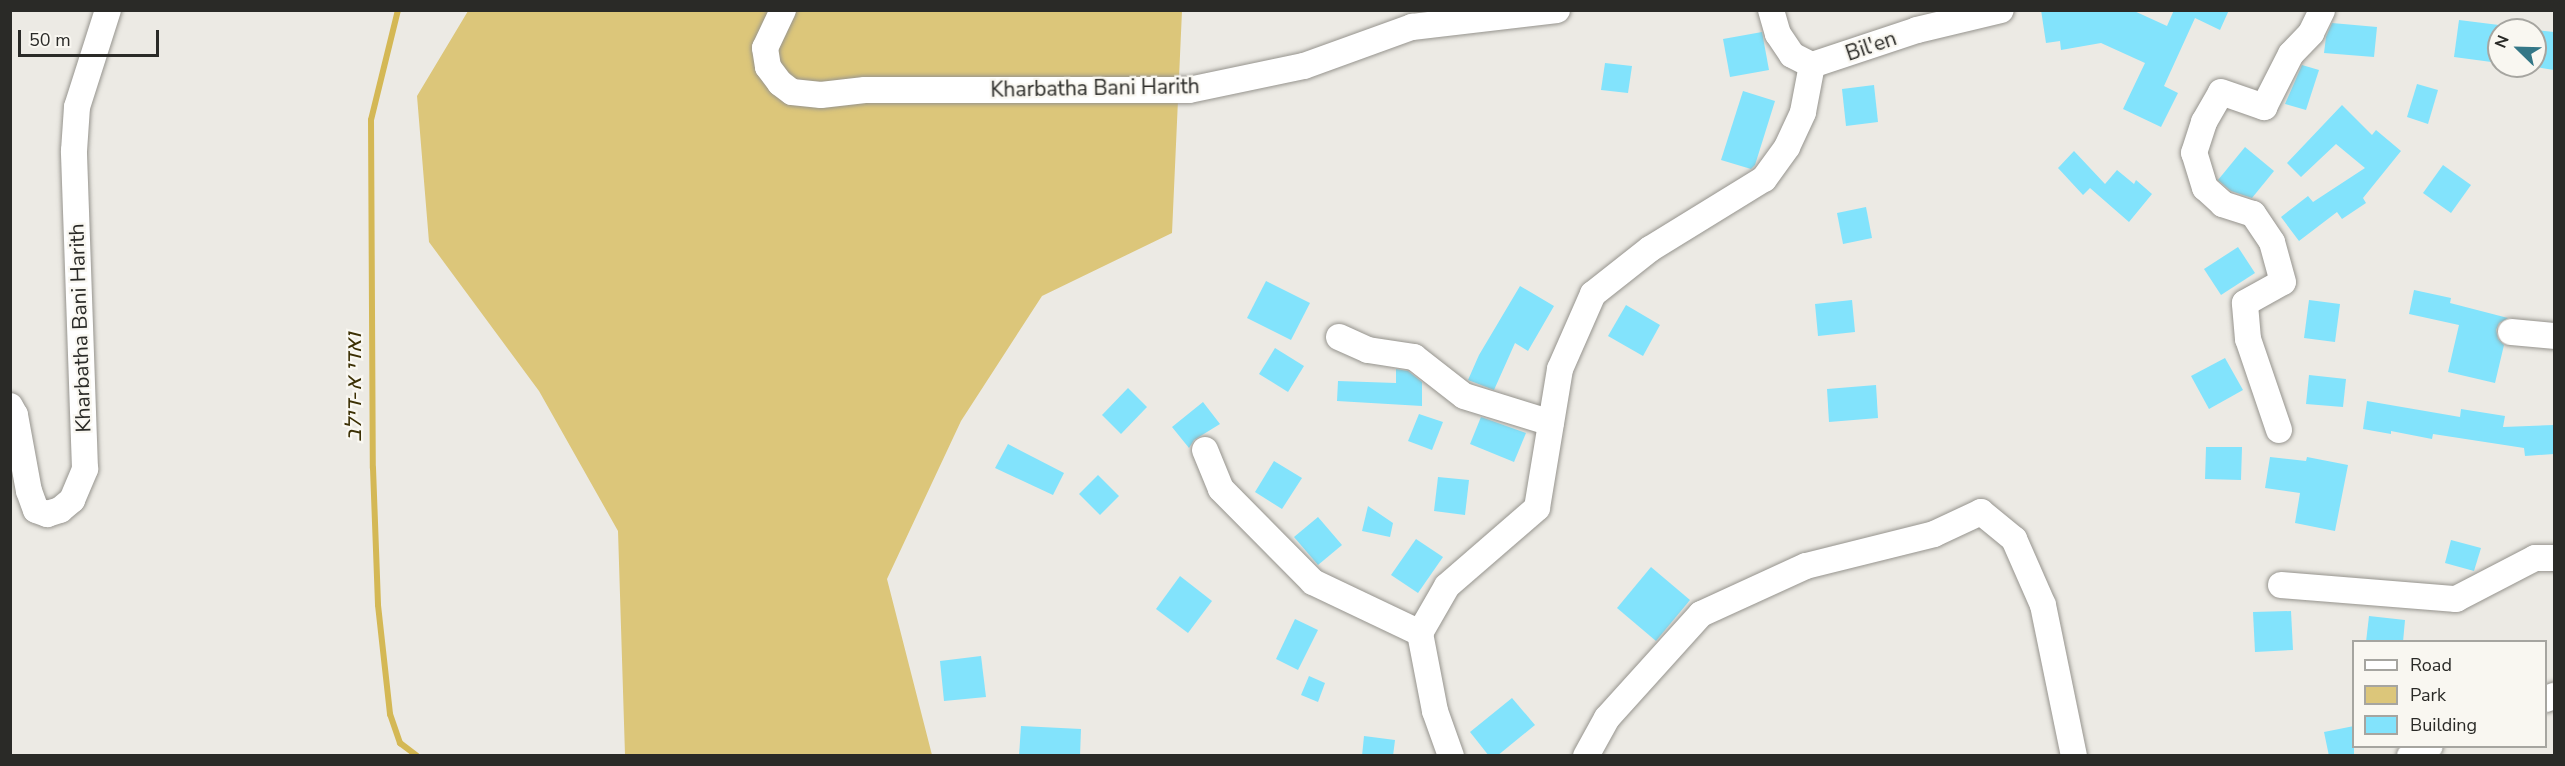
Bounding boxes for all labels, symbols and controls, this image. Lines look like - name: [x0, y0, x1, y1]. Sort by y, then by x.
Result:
- scale bar: [21, 18, 162, 56]
- north arrow: [2487, 18, 2547, 78]
- street label: Bil'en: [1842, 26, 1900, 66]
- text: 50 m: [29, 28, 71, 52]
- text: N: [2490, 32, 2515, 52]
- street label: Kharbatha Bani Harith: [990, 74, 1200, 102]
- street label: Kharbatha Bani Harith: [64, 223, 96, 433]
- water label: ואדי א-דילב: [342, 333, 368, 441]
- legend: [2352, 640, 2547, 748]
- text: Road: [2410, 653, 2452, 677]
- text: Park: [2410, 683, 2446, 707]
- text: Building: [2410, 713, 2477, 737]

